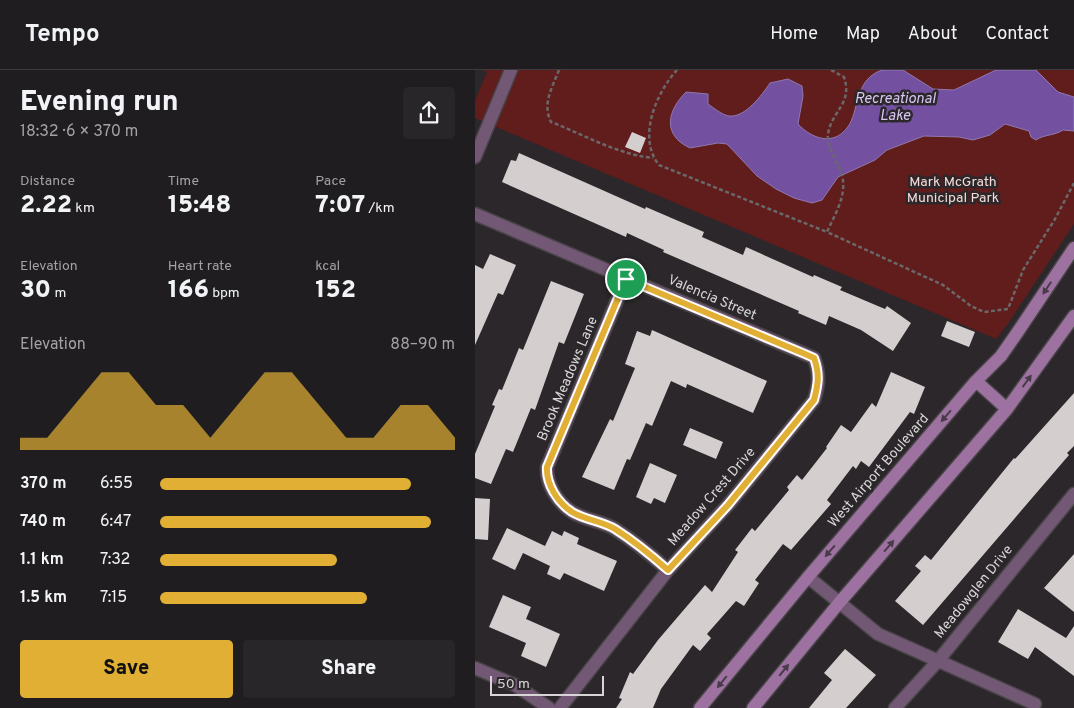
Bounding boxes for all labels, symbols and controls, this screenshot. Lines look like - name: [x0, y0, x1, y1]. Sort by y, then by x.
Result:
- text: Tempo: [25, 20, 100, 50]
- text: Home: [770, 23, 818, 46]
- text: Map: [846, 23, 880, 46]
- text: About: [908, 23, 957, 46]
- text: Contact: [985, 23, 1049, 46]
- text: Evening run: [20, 85, 179, 121]
- button: share: [403, 87, 455, 139]
- water label: Recreational Lake: [855, 90, 937, 126]
- text: 18:32 · 6 × 370 m: [20, 122, 138, 142]
- text: Distance: [20, 173, 75, 190]
- text: Time: [168, 173, 199, 190]
- text: Pace: [315, 173, 346, 190]
- park label: Mark McGrath Municipal Park: [907, 174, 999, 207]
- text: 2.22: [20, 190, 72, 222]
- text: 15:48: [168, 190, 231, 222]
- text: 7:07: [315, 190, 365, 222]
- text: km: [72, 200, 95, 217]
- text: /km: [365, 200, 395, 217]
- text: Elevation: [20, 258, 78, 275]
- text: Heart rate: [168, 258, 232, 275]
- text: kcal: [315, 258, 340, 275]
- pin: [605, 258, 647, 300]
- icon: arrive: [612, 265, 640, 293]
- street label: Valencia Street: [665, 272, 759, 324]
- text: 30: [20, 275, 51, 307]
- text: 166: [168, 275, 209, 307]
- text: 152: [315, 275, 356, 307]
- one-way arrow: [1042, 282, 1052, 295]
- text: m: [51, 285, 66, 302]
- text: bpm: [209, 285, 240, 302]
- street label: Brook Meadows Lane: [534, 314, 602, 444]
- text: Elevation: [20, 335, 86, 355]
- text: 88–90 m: [390, 335, 455, 355]
- one-way arrow: [1022, 374, 1032, 388]
- one-way arrow: [941, 409, 952, 422]
- street label: West Airport Boulevard: [825, 411, 933, 531]
- street label: Meadow Crest Drive: [665, 444, 759, 550]
- text: 370 m: [20, 474, 66, 494]
- text: 6:55: [100, 474, 133, 494]
- text: 740 m: [20, 512, 66, 532]
- text: 6:47: [100, 512, 131, 532]
- one-way arrow: [883, 539, 894, 552]
- street label: Meadowglen Drive: [931, 542, 1017, 642]
- one-way arrow: [824, 545, 835, 558]
- text: 1.1 km: [20, 550, 64, 570]
- text: 7:32: [100, 550, 130, 570]
- text: 1.5 km: [20, 588, 67, 608]
- text: 7:15: [100, 588, 127, 608]
- button: Save: [20, 640, 233, 698]
- button: Share: [243, 640, 455, 698]
- one-way arrow: [779, 664, 790, 677]
- scale bar: [490, 673, 604, 696]
- one-way arrow: [716, 675, 727, 688]
- text: 50 m: [497, 676, 530, 693]

